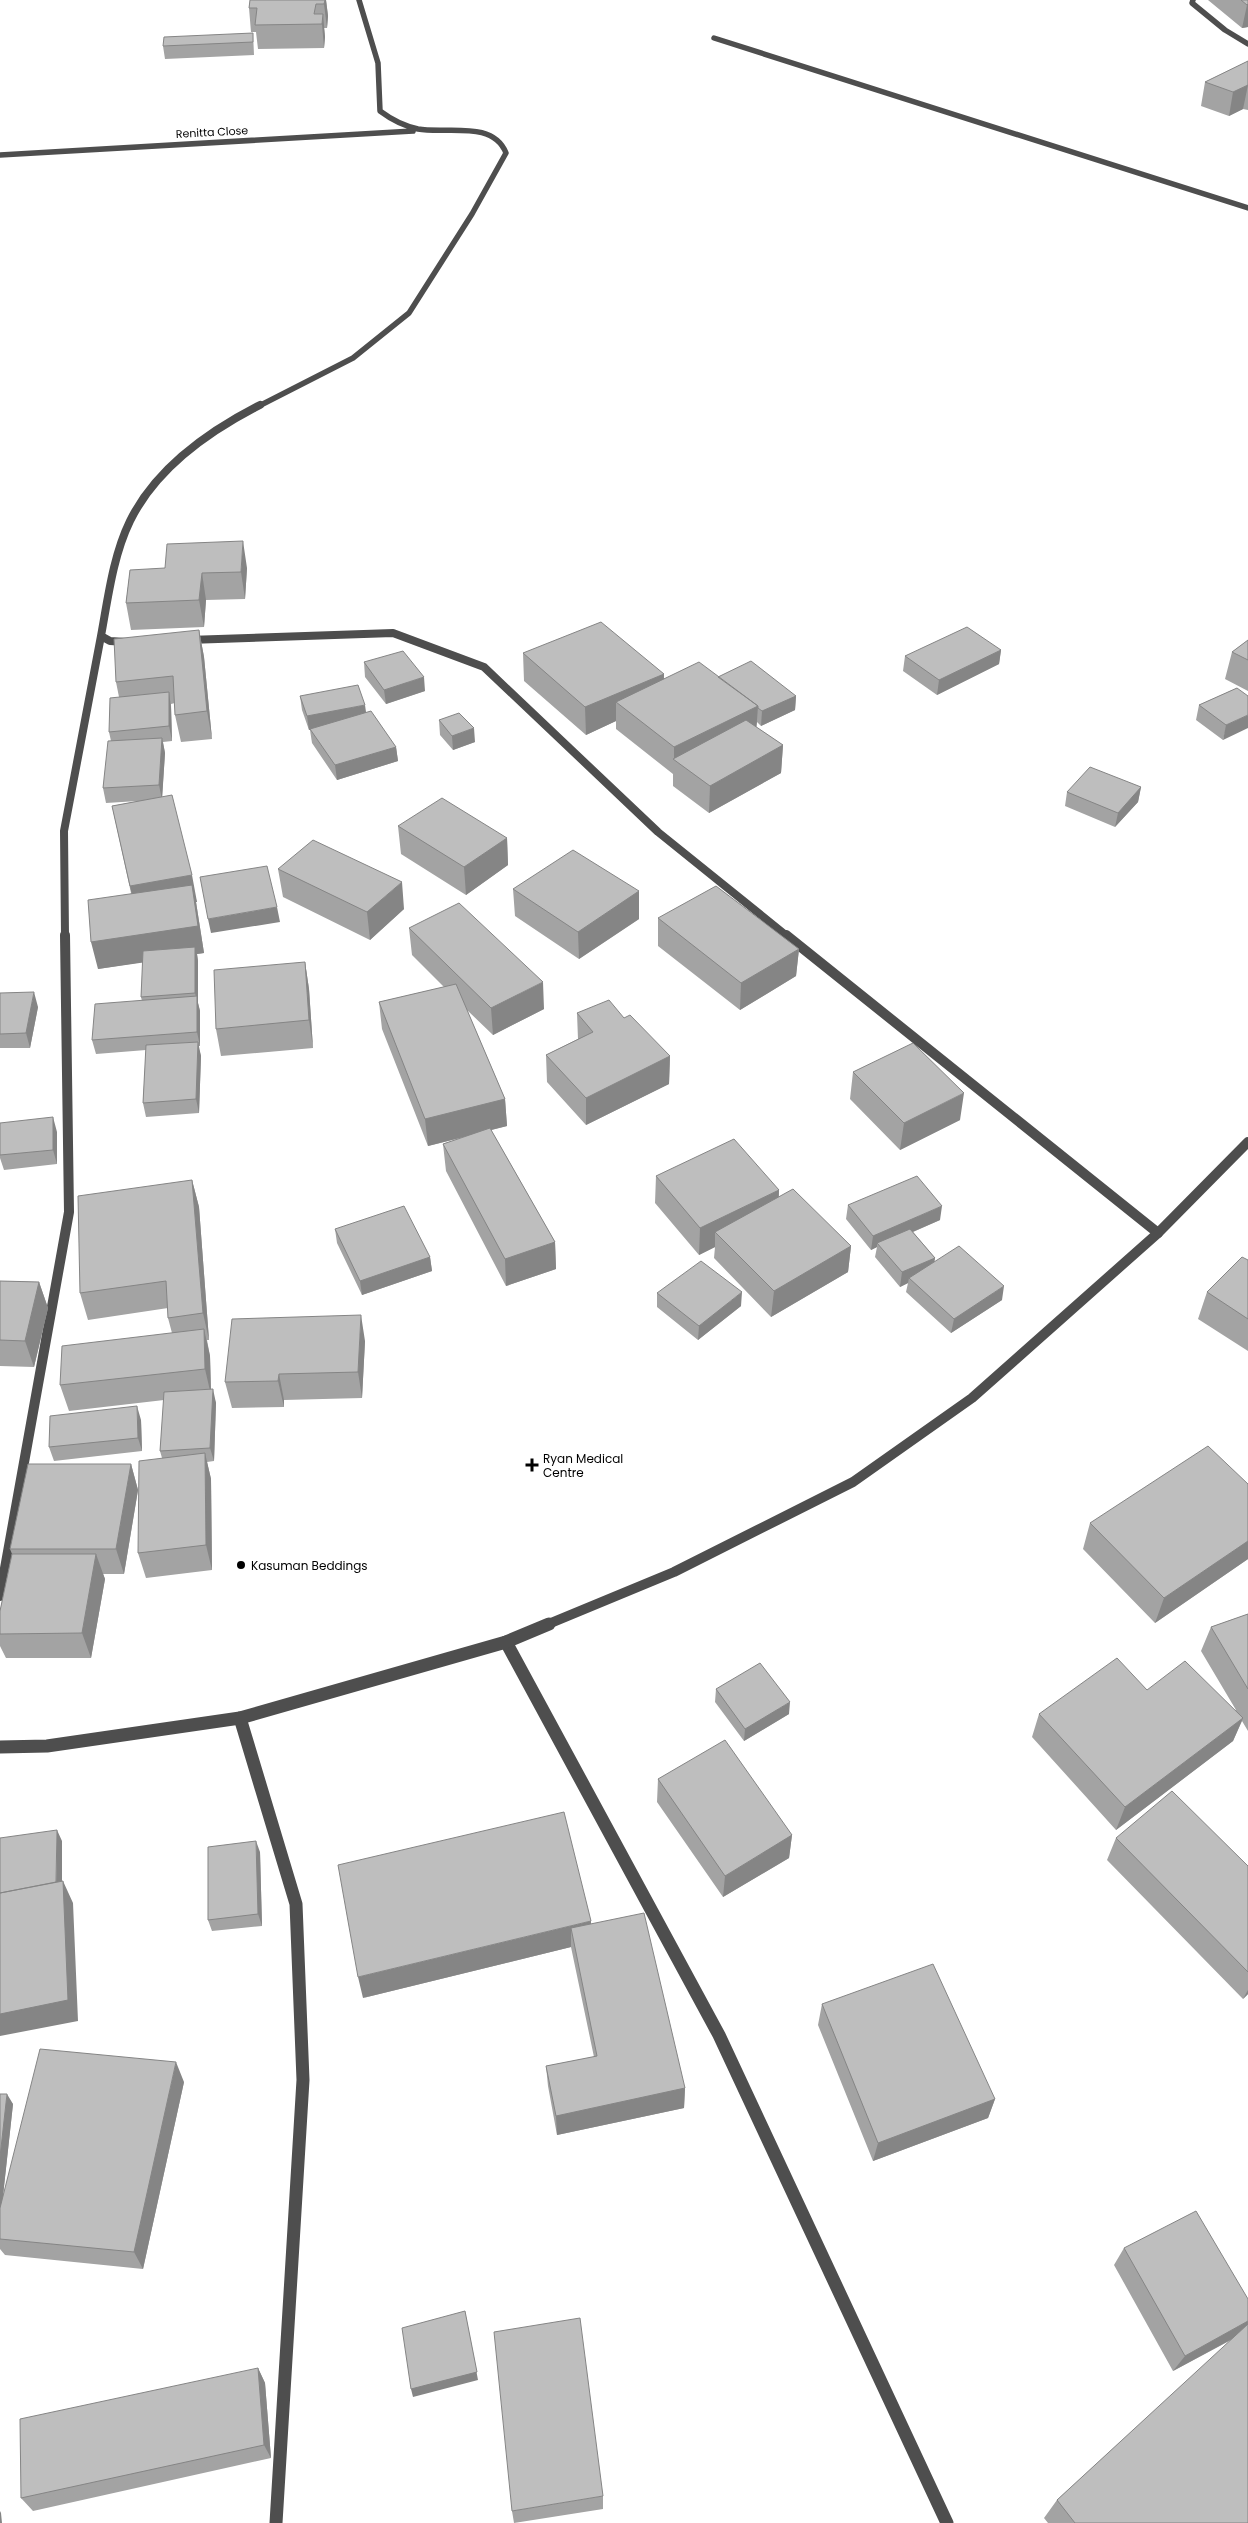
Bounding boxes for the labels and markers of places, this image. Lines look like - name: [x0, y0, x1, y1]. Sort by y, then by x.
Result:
- place label: Ryan Medical Centre: [543, 1450, 623, 1481]
- marker: Ryan Medical Centre: [525, 1458, 539, 1472]
- place label: Kasuman Beddings: [251, 1557, 368, 1574]
- marker: Kasuman Beddings: [235, 1559, 247, 1571]

